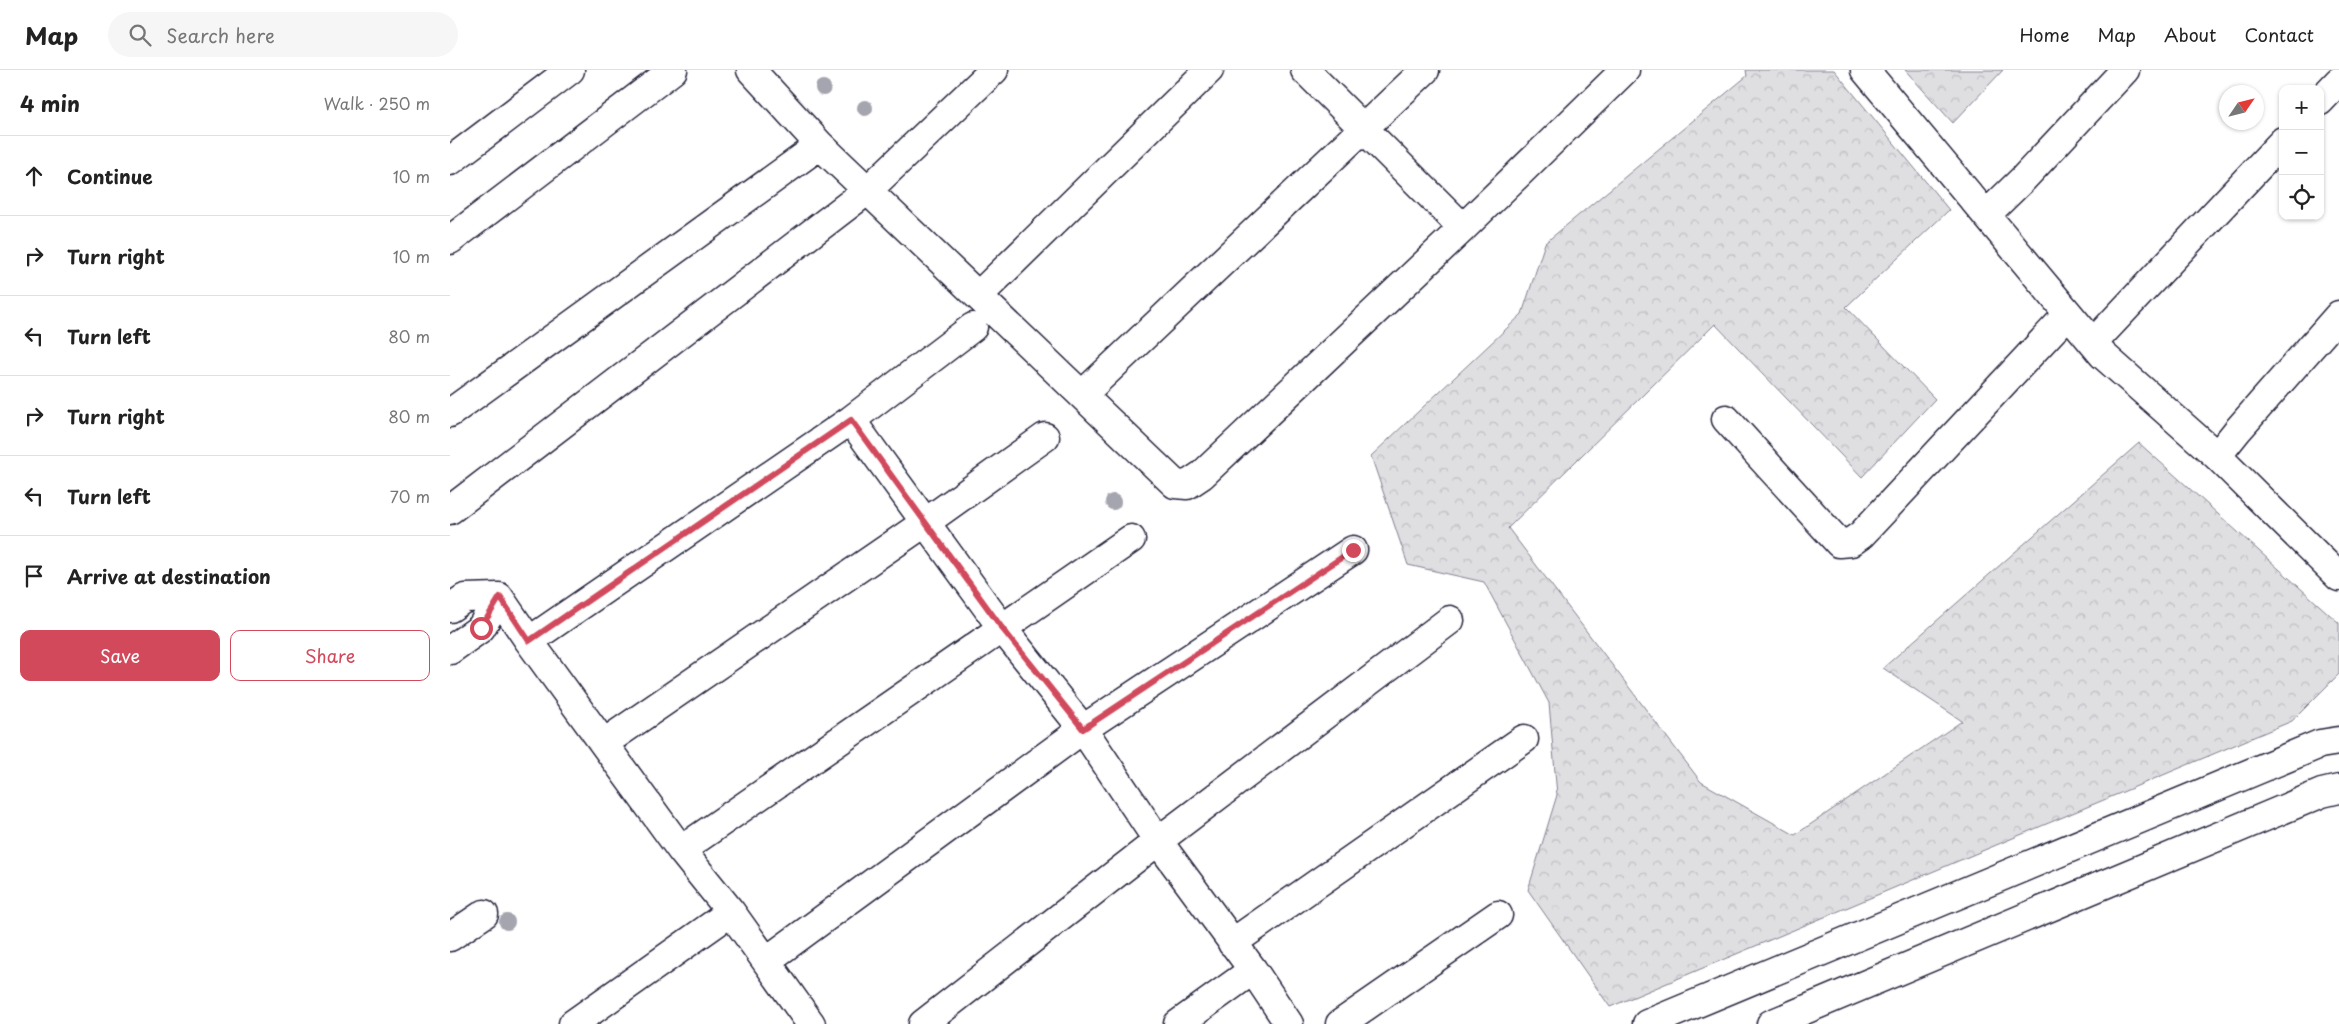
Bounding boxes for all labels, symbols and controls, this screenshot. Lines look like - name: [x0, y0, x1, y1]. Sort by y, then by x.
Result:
- search box: [108, 12, 458, 57]
- text: Map: [25, 17, 78, 53]
- icon: search: [126, 21, 154, 49]
- text: Search here: [166, 21, 275, 49]
- text: Home: [2019, 21, 2069, 48]
- text: Map: [2097, 21, 2136, 48]
- text: About: [2164, 21, 2216, 48]
- text: Contact: [2244, 21, 2314, 48]
- north arrow: [2219, 85, 2264, 130]
- map controls: [2279, 85, 2324, 220]
- button: +: [2279, 85, 2324, 130]
- text: 4 min: [20, 87, 80, 119]
- text: Walk · 250 m: [324, 91, 430, 115]
- button: −: [2279, 130, 2324, 175]
- icon: ahead: [20, 162, 48, 190]
- text: Continue: [67, 162, 153, 190]
- text: 10 m: [393, 164, 430, 188]
- button: locate: [2279, 175, 2324, 220]
- icon: right: [20, 242, 48, 270]
- text: Turn right: [67, 242, 165, 270]
- text: 10 m: [393, 244, 430, 268]
- icon: left: [20, 322, 48, 350]
- text: Turn left: [67, 322, 151, 350]
- text: 80 m: [388, 324, 430, 348]
- icon: right: [20, 402, 48, 430]
- text: Turn right: [67, 402, 165, 430]
- text: 80 m: [388, 404, 430, 428]
- icon: left: [20, 482, 48, 510]
- text: Turn left: [67, 482, 151, 510]
- text: 70 m: [390, 484, 430, 508]
- route end: [1342, 539, 1365, 562]
- icon: arrive: [20, 562, 48, 590]
- text: Arrive at destination: [67, 562, 271, 590]
- route start: [470, 617, 493, 640]
- button: Save: [20, 630, 220, 681]
- button: Share: [230, 630, 430, 681]

